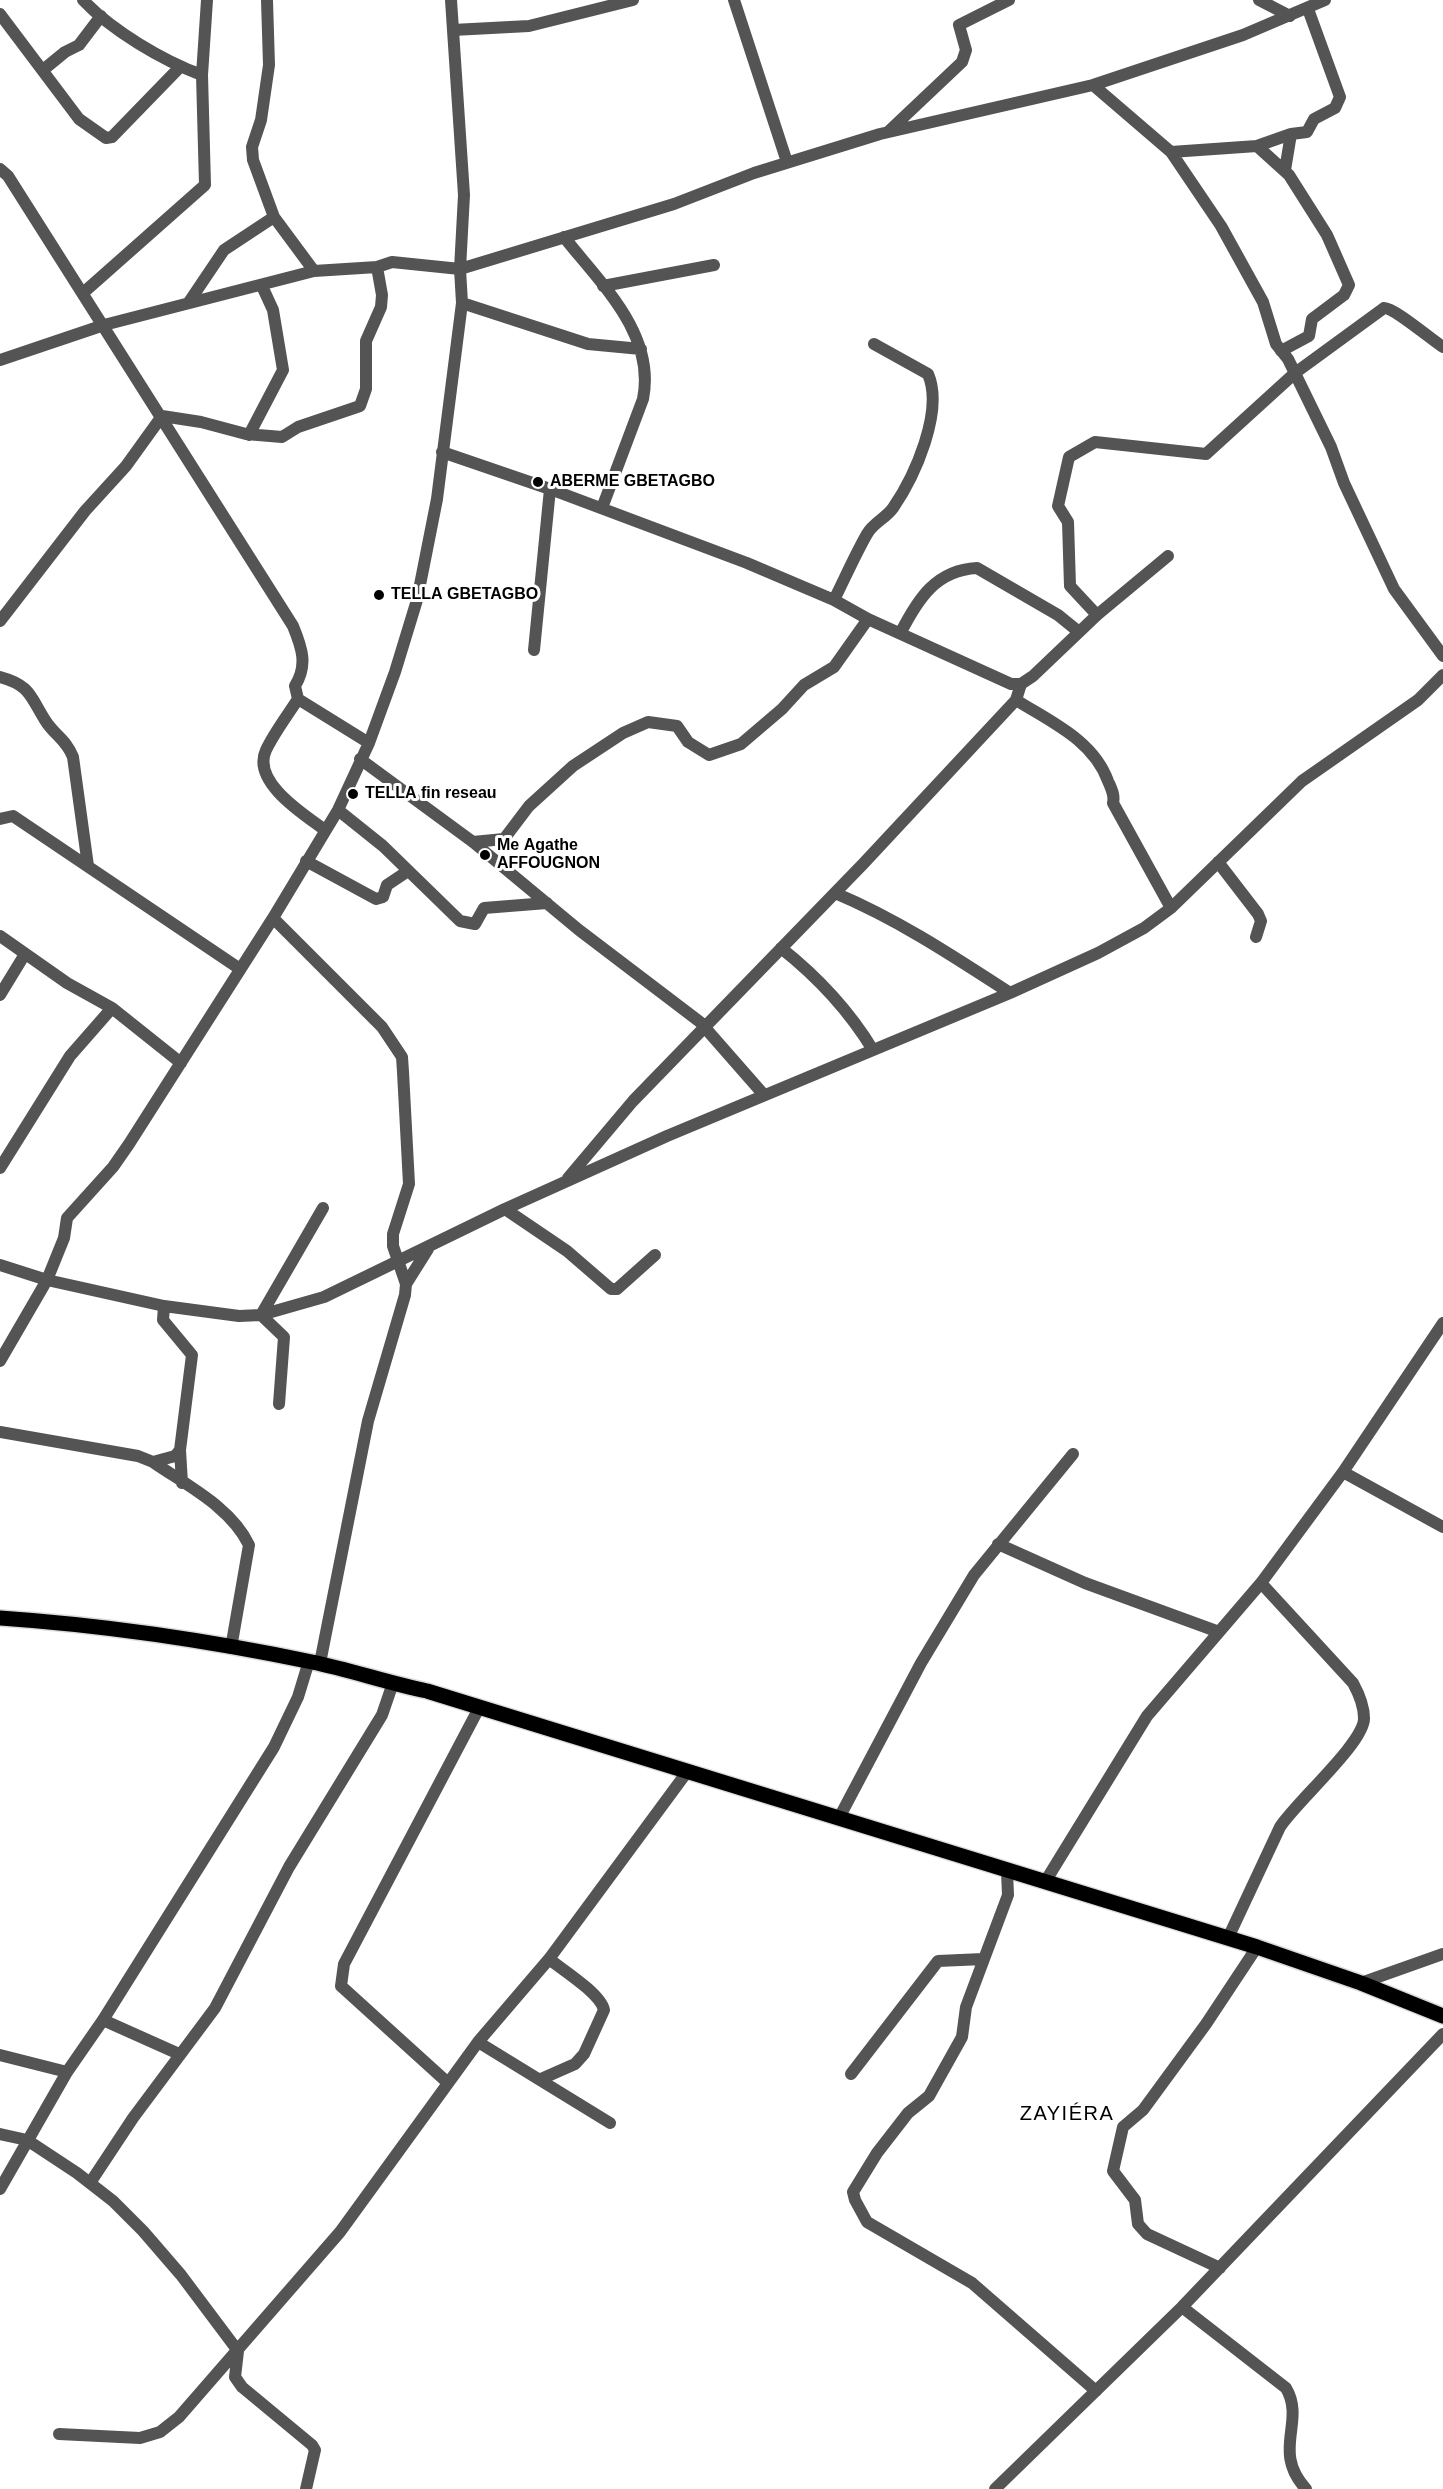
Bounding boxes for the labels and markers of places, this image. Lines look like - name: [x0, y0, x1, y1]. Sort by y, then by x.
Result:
- place label: ABERME GBETAGBO: [550, 472, 715, 492]
- marker: ABERME GBETAGBO: [531, 475, 545, 489]
- place label: TELLA GBETAGBO: [391, 585, 538, 605]
- marker: TELLA GBETAGBO: [372, 588, 386, 602]
- place label: TELLA fin reseau: [365, 784, 497, 804]
- marker: TELLA fin reseau: [346, 787, 360, 801]
- place label: Me Agathe AFFOUGNON: [497, 836, 600, 874]
- marker: Me Agathe AFFOUGNON: [478, 848, 492, 862]

